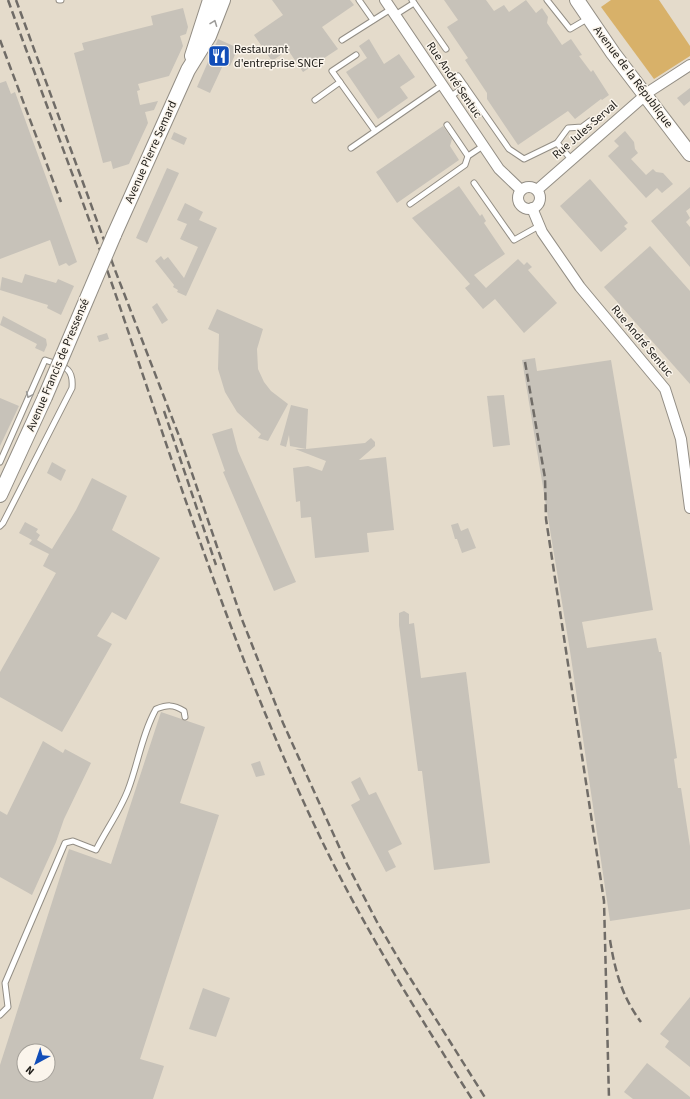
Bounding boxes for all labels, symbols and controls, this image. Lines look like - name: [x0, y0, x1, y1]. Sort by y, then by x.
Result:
- one-way arrow: [209, 20, 217, 27]
- street label: Avenue de la République: [589, 23, 677, 131]
- street label: Rue André Sentuc: [422, 38, 486, 122]
- place label: Restaurant d'entreprise SNCF: [234, 41, 324, 72]
- restaurant icon: Restaurant d'entreprise SNCF: [206, 43, 232, 69]
- street label: Rue Jules Serval: [549, 97, 621, 163]
- street label: Avenue Pierre Semard: [121, 98, 181, 206]
- street label: Avenue Francis de Pressensé: [22, 296, 94, 434]
- street label: Rue André Sentuc: [607, 302, 677, 381]
- one-way arrow: [26, 392, 34, 399]
- north arrow: [16, 1043, 56, 1083]
- text: N: [22, 1062, 38, 1078]

